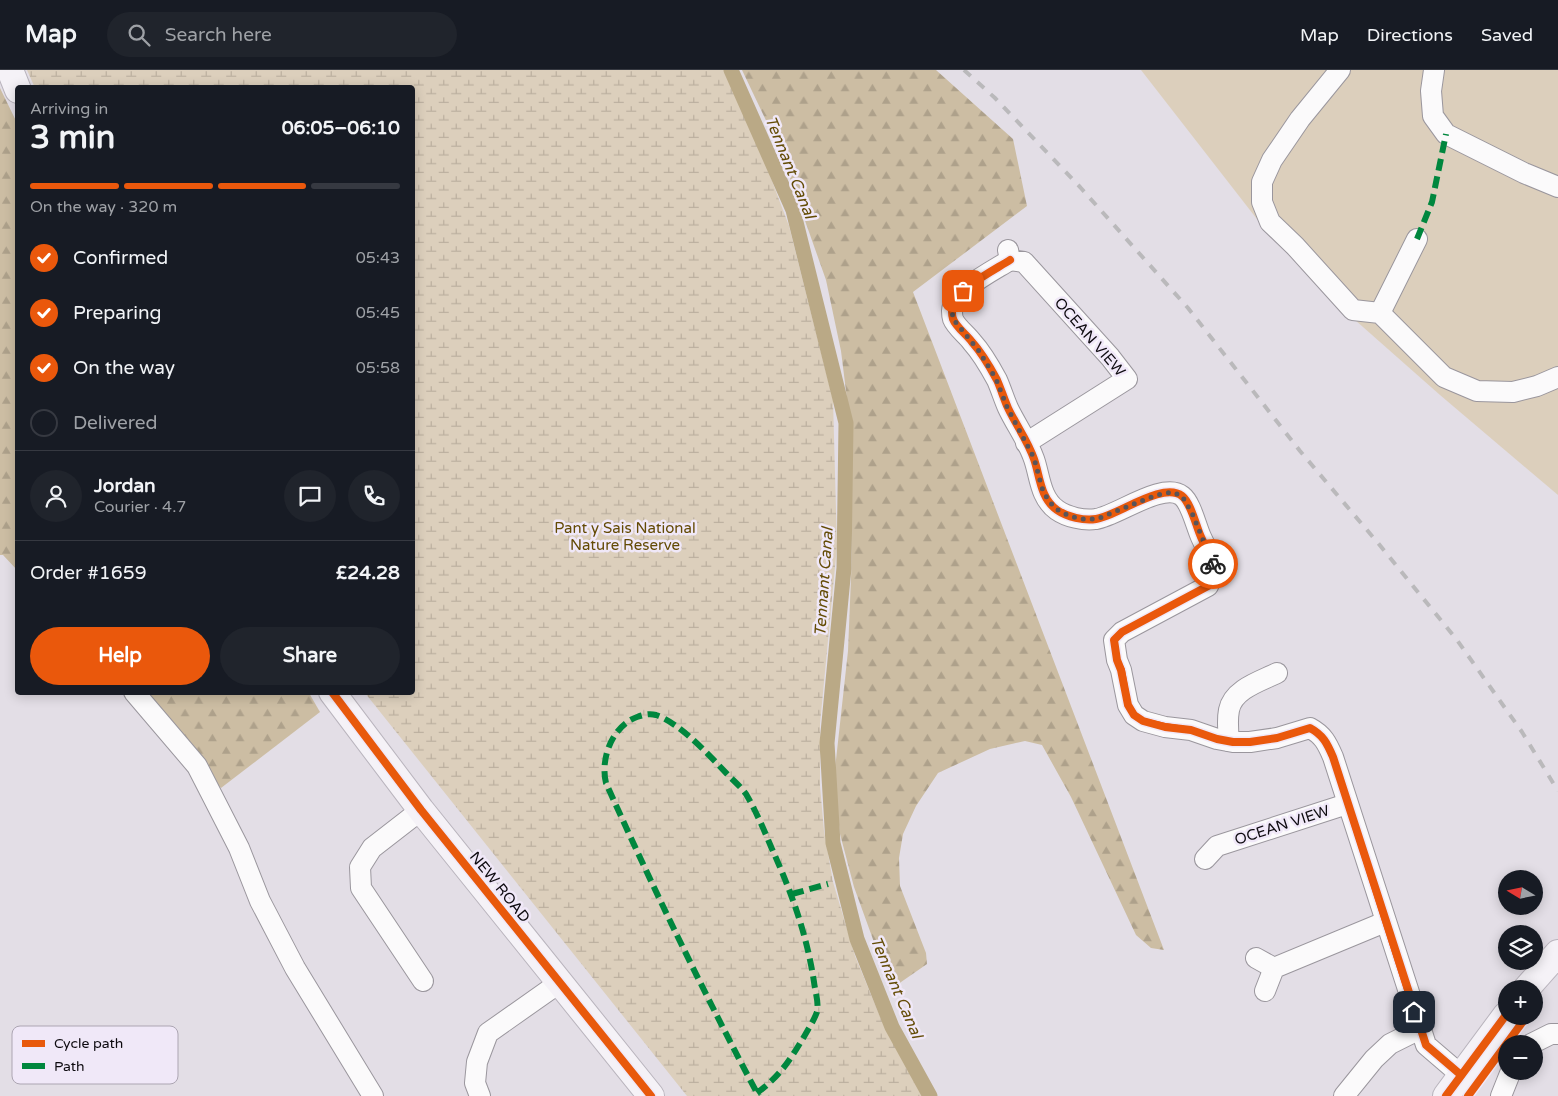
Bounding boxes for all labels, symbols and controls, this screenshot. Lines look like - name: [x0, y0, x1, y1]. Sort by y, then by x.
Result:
- search box: [107, 12, 457, 57]
- text: Map: [25, 20, 77, 49]
- icon: search: [125, 21, 153, 49]
- text: Search here: [165, 24, 272, 46]
- text: Map: [1300, 24, 1339, 46]
- text: Directions: [1367, 24, 1453, 46]
- text: Saved: [1481, 24, 1533, 46]
- text: Arriving in: [30, 99, 108, 119]
- water label: Tennant Canal: [760, 113, 820, 223]
- text: 06:05–06:10: [282, 117, 400, 139]
- text: 3 min: [30, 119, 115, 157]
- text: On the way · 320 m: [30, 197, 177, 217]
- icon: check: [30, 244, 58, 272]
- text: Confirmed: [73, 247, 168, 269]
- text: 05:43: [356, 248, 400, 268]
- pin: [942, 270, 984, 312]
- icon: bag: [949, 277, 977, 305]
- street label: OCEAN VIEW: [1051, 294, 1129, 380]
- icon: check: [30, 299, 58, 327]
- text: Preparing: [73, 302, 162, 324]
- text: 05:45: [356, 303, 400, 323]
- icon: check: [30, 354, 58, 382]
- text: On the way: [73, 357, 175, 379]
- text: 05:58: [356, 358, 400, 378]
- text: Delivered: [73, 412, 158, 434]
- button: person: [30, 470, 82, 522]
- button: chat: [284, 470, 336, 522]
- button: phone: [348, 470, 400, 522]
- text: Jordan: [94, 475, 156, 497]
- text: Courier · 4.7: [94, 497, 186, 517]
- park label: Pant y Sais National Nature Reserve: [554, 519, 696, 554]
- water label: Tennant Canal: [810, 525, 838, 637]
- courier: [1188, 539, 1238, 589]
- icon: bike: [1199, 550, 1227, 578]
- text: Order #1659: [30, 562, 147, 584]
- text: £24.28: [336, 562, 400, 584]
- button: Help: [30, 627, 210, 685]
- button: Share: [220, 627, 400, 685]
- street label: OCEAN VIEW: [1232, 801, 1332, 849]
- street label: NEW ROAD: [466, 848, 534, 926]
- north arrow: [1498, 870, 1542, 915]
- map controls: [1498, 870, 1543, 1080]
- button: layers: [1498, 925, 1543, 970]
- water label: Tennant Canal: [866, 933, 927, 1043]
- button: +: [1498, 980, 1543, 1025]
- pin: [1393, 991, 1435, 1033]
- icon: home: [1400, 998, 1428, 1026]
- legend: [12, 1026, 178, 1084]
- text: Cycle path: [54, 1035, 123, 1052]
- button: −: [1498, 1035, 1543, 1080]
- text: Path: [54, 1058, 85, 1075]

